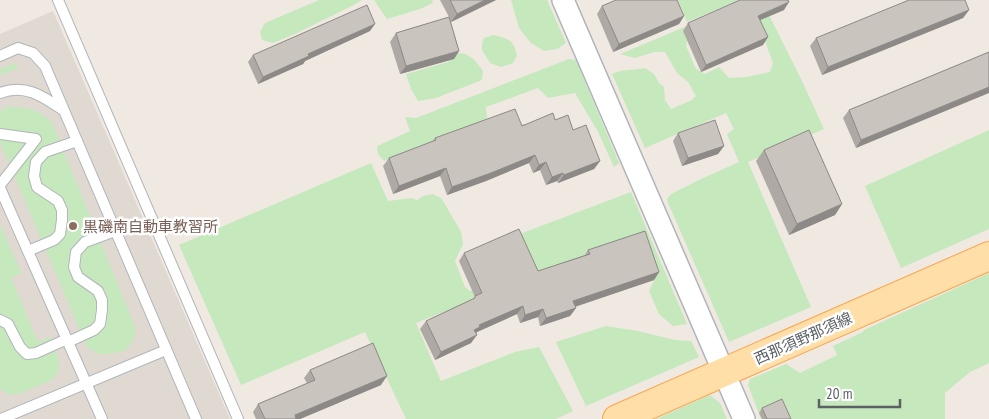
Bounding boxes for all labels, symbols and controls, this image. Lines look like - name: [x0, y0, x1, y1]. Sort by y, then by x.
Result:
- place label: 黒磯南自動車教習所: [83, 217, 218, 236]
- marker: 黒磯南自動車教習所: [67, 220, 79, 232]
- street label: 西那須野那須線: [751, 308, 855, 368]
- scale bar: [819, 376, 900, 408]
- text: 20 m: [826, 384, 852, 403]

